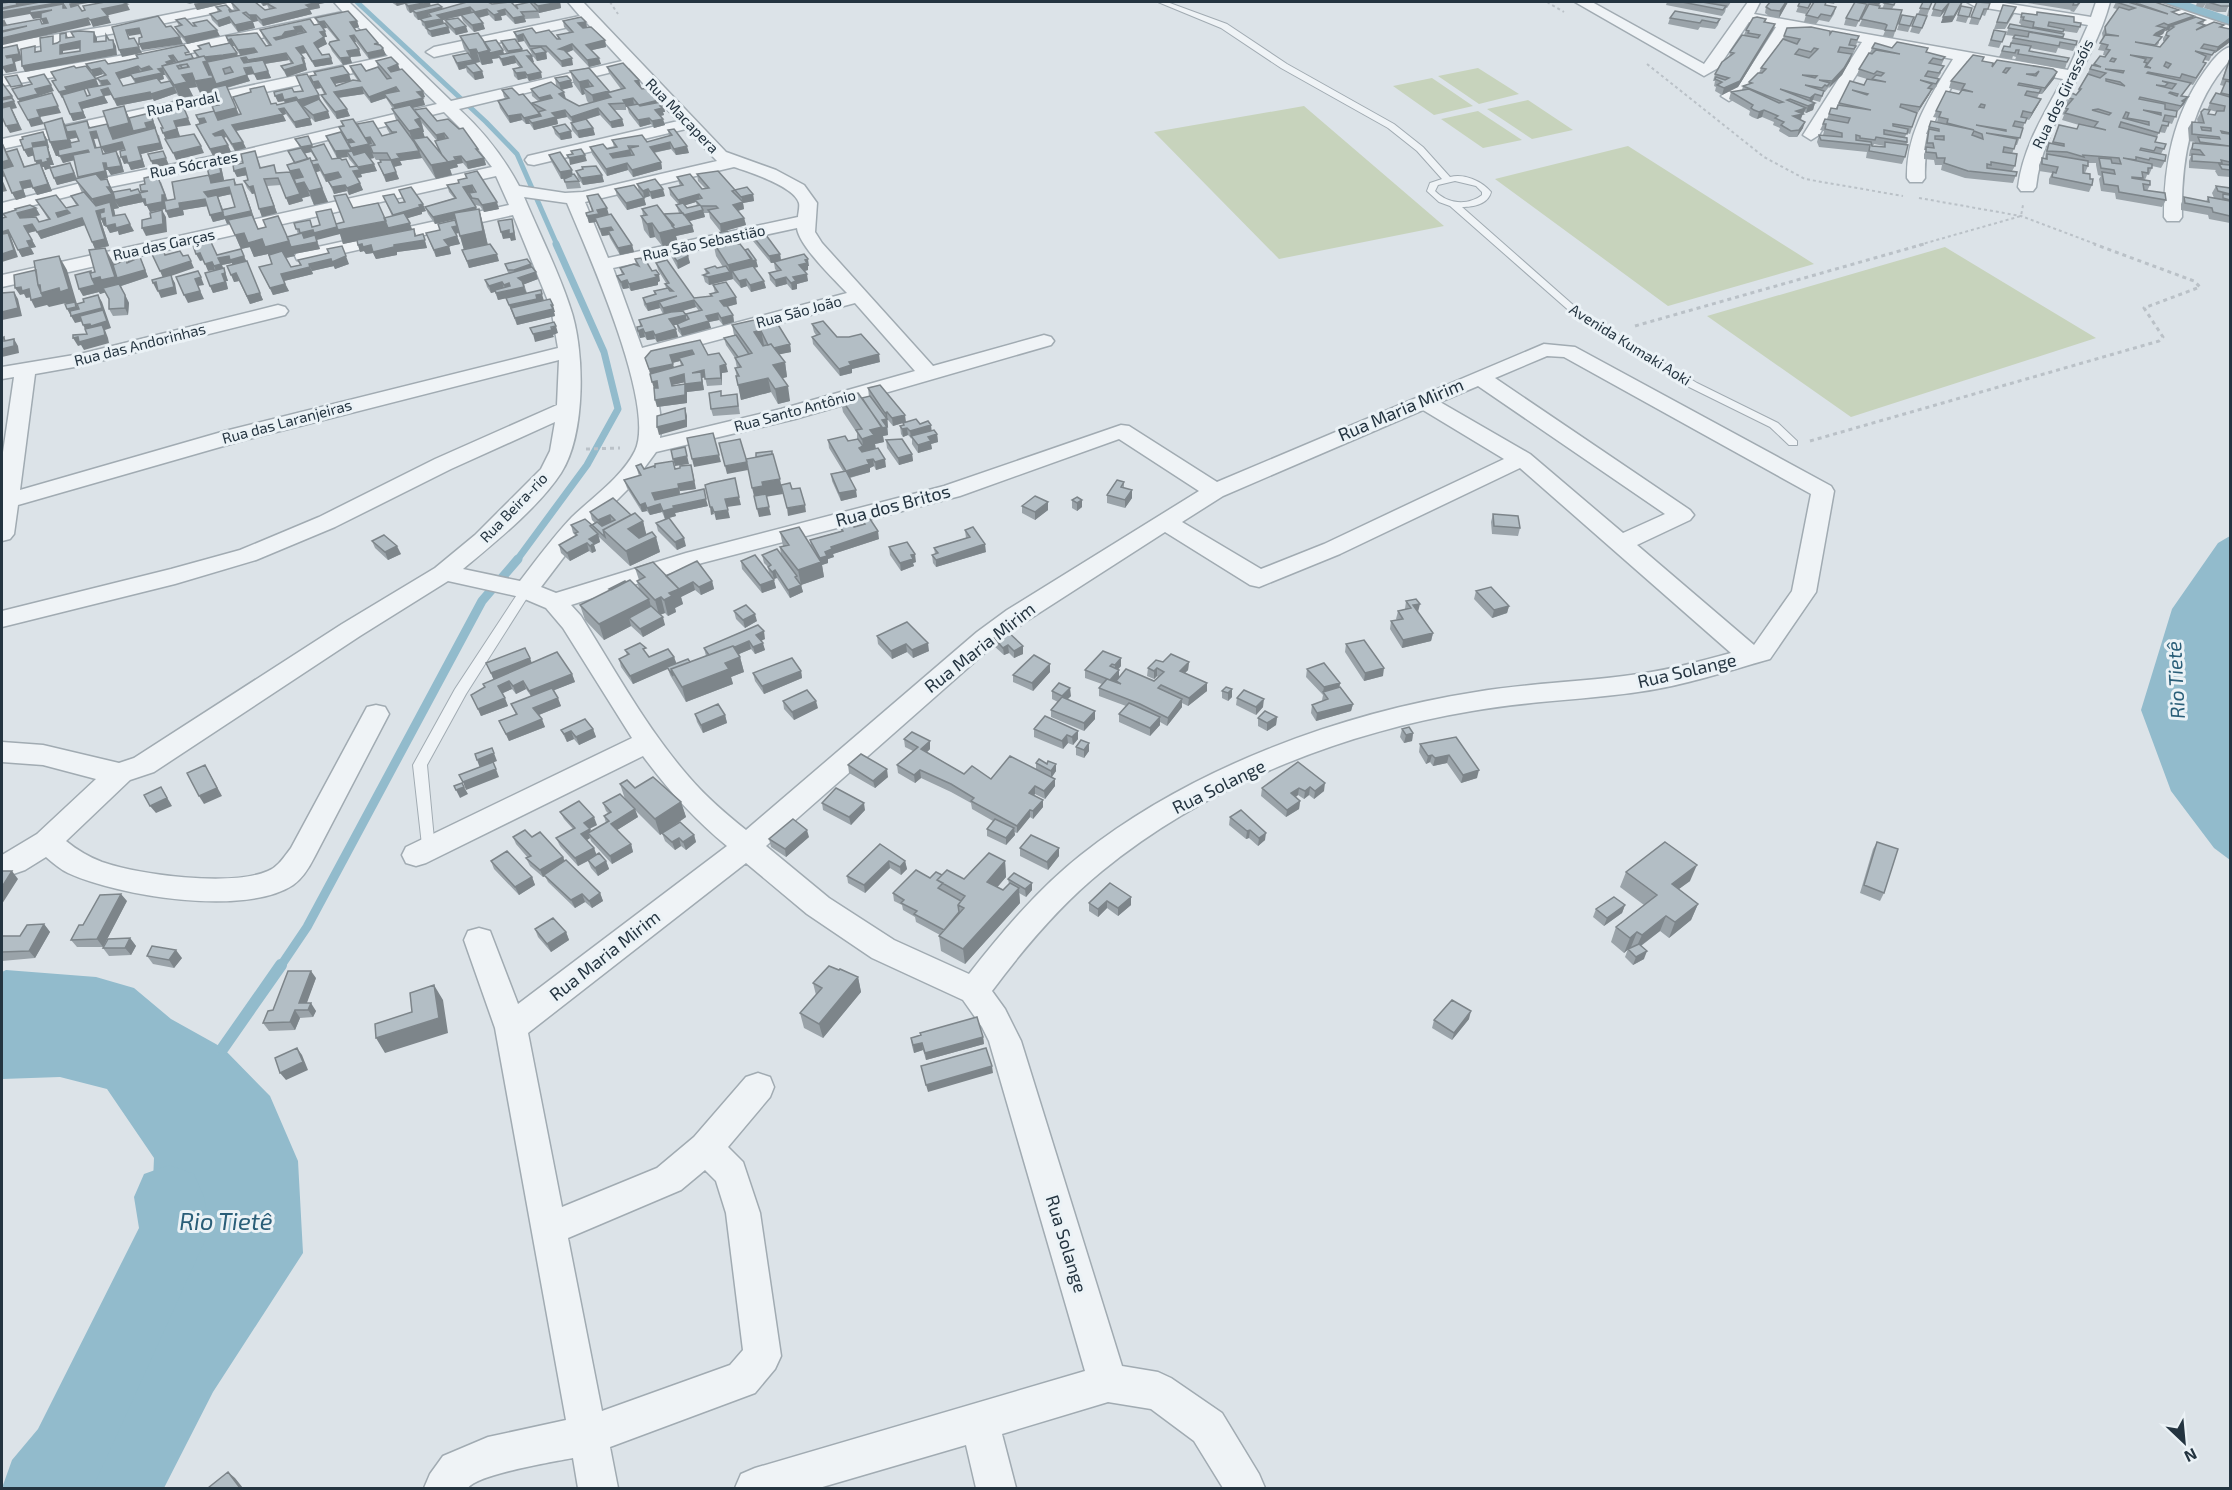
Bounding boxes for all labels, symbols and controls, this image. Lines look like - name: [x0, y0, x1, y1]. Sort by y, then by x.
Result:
- street label: Rua dos Girassóis: [2028, 36, 2096, 151]
- street label: Rua Macapera: [642, 74, 723, 157]
- street label: Rua Pardal: [145, 86, 221, 119]
- street label: Rua Sócrates: [148, 147, 239, 181]
- street label: Rua São Sebastião: [641, 220, 767, 264]
- street label: Rua das Garças: [111, 224, 217, 265]
- street label: Rua São João: [754, 291, 844, 331]
- street label: Avenida Kumaki Aoki: [1566, 299, 1695, 389]
- street label: Rua das Andorinhas: [72, 319, 207, 369]
- street label: Rua Maria Mirim: [1335, 373, 1467, 445]
- street label: Rua Santo Antônio: [732, 385, 858, 435]
- street label: Rua das Laranjeiras: [220, 395, 354, 448]
- street label: Rua Beira-rio: [476, 469, 551, 546]
- street label: Rua dos Britos: [833, 479, 953, 531]
- street label: Rua Maria Mirim: [920, 597, 1039, 697]
- water label: Rio Tietê: [2161, 640, 2189, 720]
- street label: Rua Solange: [1635, 648, 1738, 692]
- street label: Rua Solange: [1168, 754, 1269, 818]
- street label: Rua Maria Mirim: [545, 905, 664, 1005]
- street label: Rua Solange: [1042, 1192, 1092, 1295]
- water label: Rio Tietê: [179, 1206, 273, 1235]
- north arrow: [2154, 1412, 2214, 1472]
- text: N: [2181, 1445, 2200, 1467]

